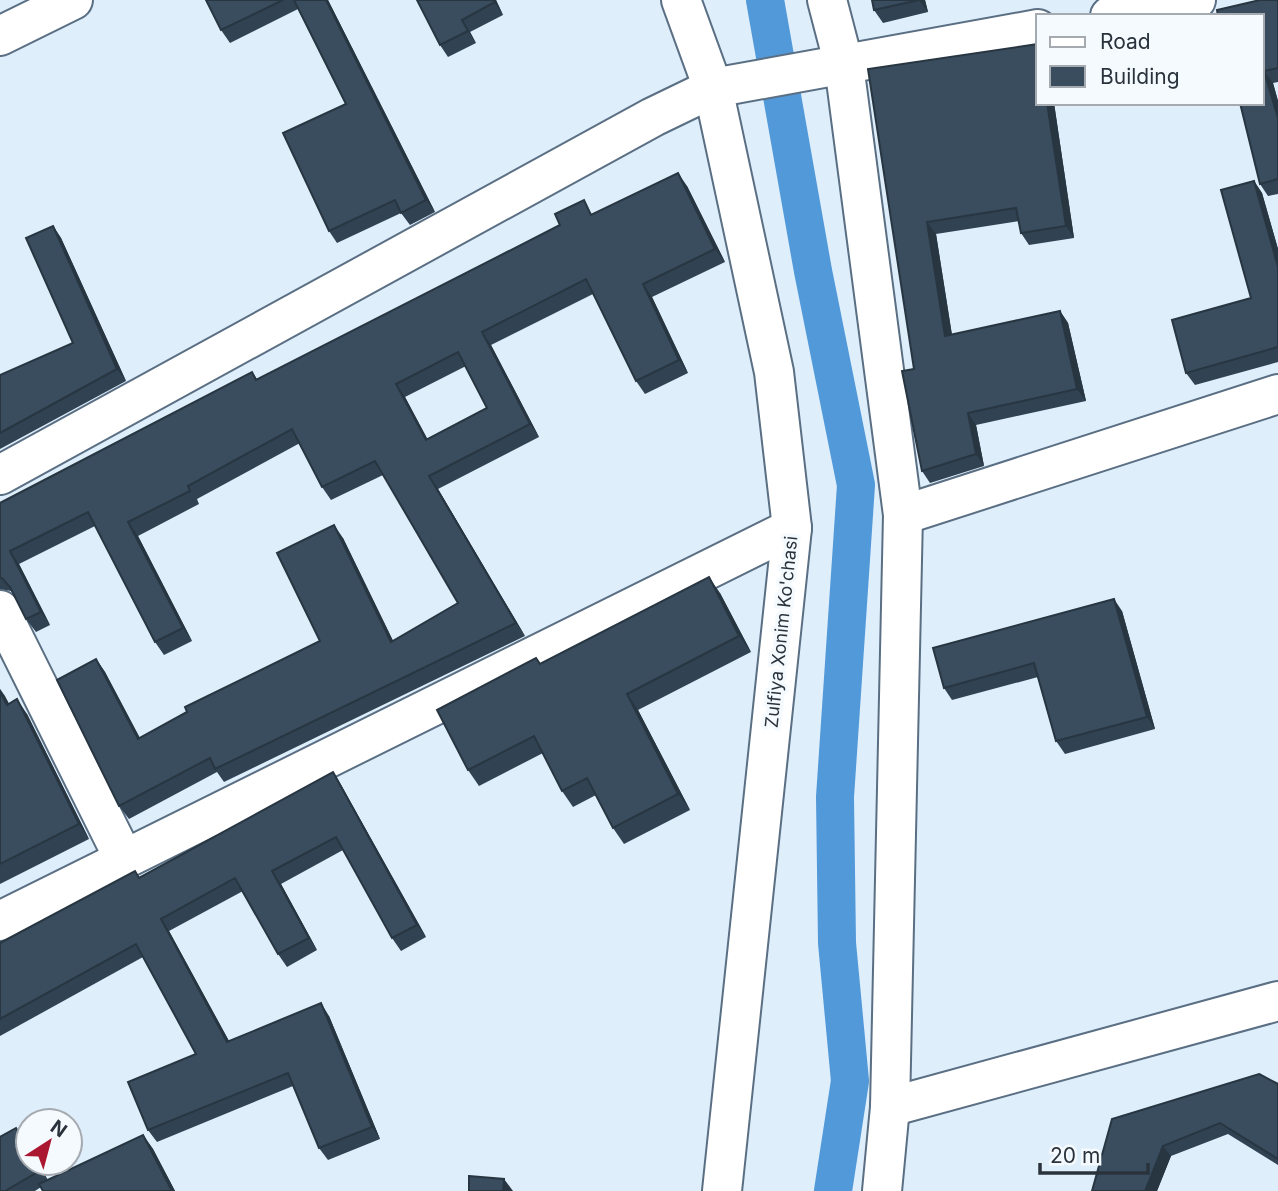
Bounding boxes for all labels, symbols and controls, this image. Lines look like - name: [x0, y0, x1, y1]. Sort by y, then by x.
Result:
- legend: [1036, 14, 1264, 105]
- text: Road: [1100, 29, 1151, 54]
- text: Building: [1100, 64, 1180, 89]
- street label: Zulfiya Xonim Ko'chasi: [760, 535, 802, 729]
- north arrow: [14, 1107, 84, 1177]
- text: N: [46, 1115, 71, 1142]
- scale bar: [1040, 1132, 1148, 1176]
- text: 20 m: [1050, 1143, 1100, 1168]

